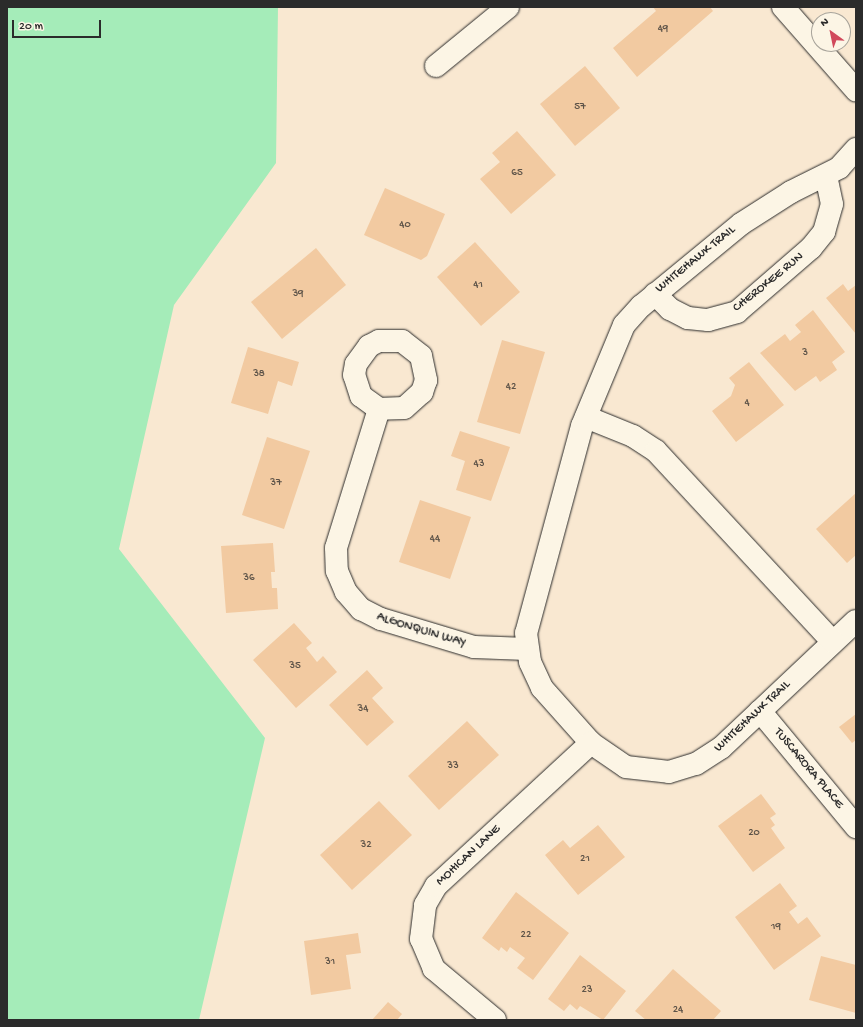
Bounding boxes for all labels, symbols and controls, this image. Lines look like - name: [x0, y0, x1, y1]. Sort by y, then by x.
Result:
- scale bar: [14, 12, 103, 38]
- north arrow: [811, 12, 851, 52]
- text: N: [819, 16, 831, 30]
- text: 20 m: [19, 20, 43, 34]
- house number: 49: [658, 22, 668, 36]
- house number: 57: [574, 100, 586, 114]
- house number: 65: [511, 166, 523, 180]
- house number: 40: [399, 218, 411, 232]
- street label: WHITEHAWK TRAIL: [653, 223, 739, 297]
- street label: CHEROKEE RUN: [731, 250, 807, 316]
- house number: 41: [473, 278, 483, 292]
- house number: 39: [292, 287, 304, 301]
- house number: 3: [802, 346, 808, 360]
- house number: 38: [253, 367, 265, 381]
- house number: 42: [506, 380, 516, 394]
- house number: 4: [744, 396, 750, 410]
- house number: 43: [474, 457, 484, 471]
- house number: 37: [270, 476, 282, 490]
- house number: 44: [430, 532, 440, 546]
- house number: 36: [243, 571, 255, 585]
- street label: ALGONQUIN WAY: [374, 610, 468, 652]
- house number: 35: [289, 659, 301, 673]
- street label: WHITEHAWK TRAIL: [712, 678, 794, 756]
- house number: 34: [358, 702, 368, 716]
- street label: TUSCARORA PLACE: [770, 726, 846, 812]
- house number: 33: [447, 759, 459, 773]
- street label: MOHICAN LANE: [433, 822, 505, 890]
- house number: 20: [748, 826, 760, 840]
- house number: 32: [360, 838, 372, 852]
- house number: 21: [580, 852, 590, 866]
- house number: 19: [771, 920, 781, 934]
- house number: 22: [521, 928, 531, 942]
- house number: 31: [325, 955, 335, 969]
- house number: 23: [581, 983, 593, 997]
- house number: 24: [673, 1003, 683, 1017]

